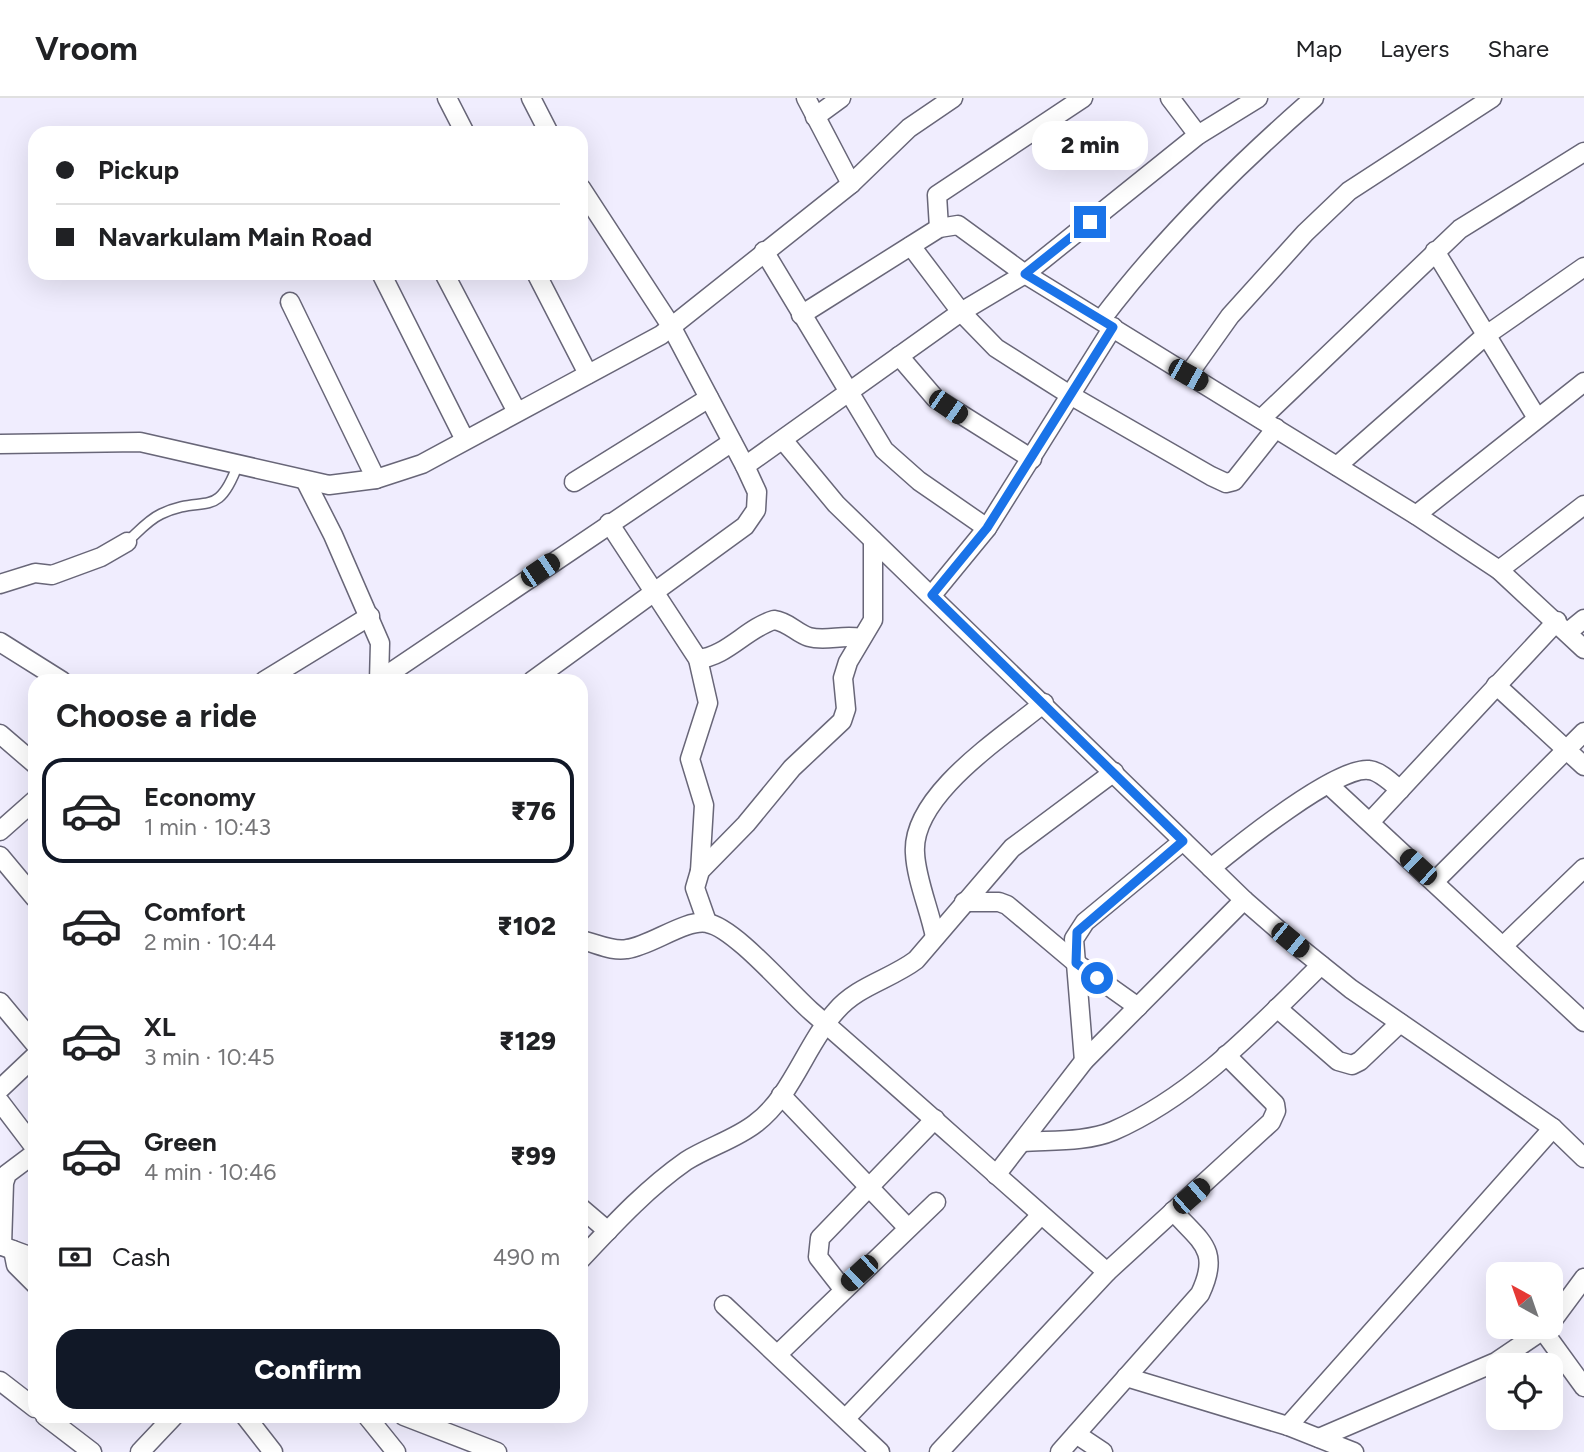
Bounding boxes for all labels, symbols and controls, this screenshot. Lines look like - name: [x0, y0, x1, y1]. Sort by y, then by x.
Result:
- text: Vroom: [35, 29, 138, 68]
- text: Map: [1295, 34, 1342, 63]
- text: Layers: [1380, 34, 1449, 63]
- text: Share: [1487, 34, 1549, 63]
- callout: 2 min: [1032, 121, 1148, 170]
- text: 2 min: [1061, 131, 1119, 159]
- text: Pickup: [98, 154, 179, 186]
- route end: [1074, 206, 1106, 238]
- text: Navarkulam Main Road: [98, 221, 372, 253]
- car: [1165, 356, 1212, 394]
- car: [925, 386, 972, 428]
- car: [517, 550, 564, 590]
- text: Choose a ride: [56, 697, 257, 735]
- icon: car: [60, 779, 123, 842]
- text: Economy: [144, 781, 256, 813]
- text: ₹76: [511, 795, 556, 827]
- text: 1 min · 10:43: [144, 813, 271, 841]
- car: [1396, 845, 1441, 889]
- icon: car: [60, 894, 123, 957]
- text: Comfort: [144, 896, 246, 928]
- text: ₹102: [497, 910, 556, 942]
- car: [1268, 919, 1313, 961]
- text: 2 min · 10:44: [144, 928, 276, 956]
- route start: [1081, 962, 1113, 994]
- icon: car: [60, 1009, 123, 1072]
- text: XL: [144, 1011, 176, 1043]
- text: ₹129: [499, 1025, 556, 1057]
- text: 3 min · 10:45: [144, 1043, 275, 1071]
- icon: car: [60, 1124, 123, 1187]
- text: Green: [144, 1126, 217, 1158]
- text: ₹99: [510, 1140, 556, 1172]
- text: 4 min · 10:46: [144, 1158, 276, 1186]
- car: [1169, 1174, 1214, 1218]
- icon: cash: [56, 1238, 94, 1276]
- text: Cash: [112, 1241, 171, 1273]
- text: 490 m: [493, 1243, 560, 1271]
- car: [837, 1251, 882, 1295]
- north arrow: [1486, 1262, 1563, 1339]
- map controls: [1486, 1262, 1563, 1430]
- button: Confirm: [56, 1329, 560, 1409]
- button: locate: [1486, 1353, 1563, 1430]

